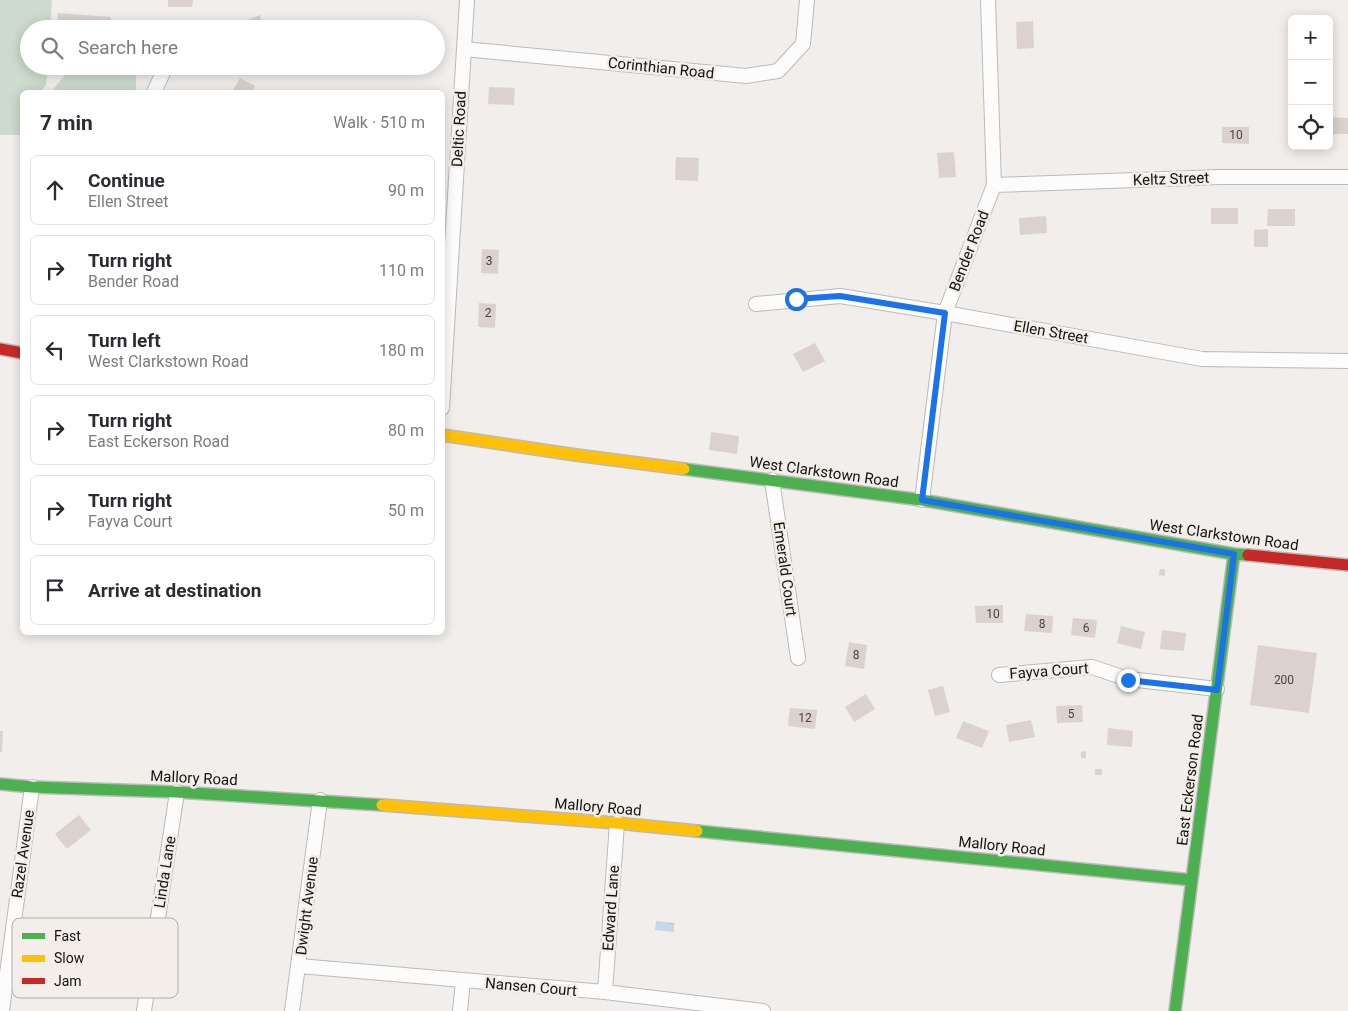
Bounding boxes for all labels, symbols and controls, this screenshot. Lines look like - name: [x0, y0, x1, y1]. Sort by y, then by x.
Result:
- map controls: [1288, 15, 1333, 150]
- button: +: [1288, 15, 1333, 60]
- search box: [20, 20, 445, 75]
- icon: search: [38, 34, 66, 62]
- text: Search here: [78, 36, 178, 59]
- street label: Corinthian Road: [607, 53, 715, 83]
- button: −: [1288, 60, 1333, 105]
- street label: Deltic Road: [448, 91, 470, 167]
- button: locate: [1288, 105, 1333, 150]
- text: 7 min: [40, 111, 93, 135]
- text: Walk · 510 m: [333, 113, 425, 132]
- house number: 10: [1229, 128, 1243, 142]
- text: Continue: [88, 169, 165, 192]
- street label: Keltz Street: [1132, 169, 1210, 189]
- icon: ahead: [41, 176, 69, 204]
- text: 90 m: [388, 181, 424, 200]
- text: Ellen Street: [88, 192, 168, 211]
- street label: Bender Road: [945, 208, 993, 294]
- text: Turn right: [88, 249, 172, 272]
- house number: 3: [486, 254, 492, 268]
- icon: right: [41, 256, 69, 284]
- text: 110 m: [379, 261, 424, 280]
- text: Bender Road: [88, 272, 179, 291]
- route start: [785, 288, 808, 311]
- house number: 2: [485, 306, 492, 320]
- street label: Ellen Street: [1012, 317, 1090, 347]
- text: Turn left: [88, 329, 161, 352]
- icon: left: [41, 336, 69, 364]
- text: 180 m: [379, 341, 424, 360]
- text: West Clarkstown Road: [88, 352, 248, 371]
- text: Turn right: [88, 409, 172, 432]
- icon: right: [41, 416, 69, 444]
- text: 80 m: [388, 421, 424, 440]
- text: East Eckerson Road: [88, 432, 229, 451]
- street label: West Clarkstown Road: [748, 453, 900, 491]
- text: Turn right: [88, 489, 172, 512]
- icon: right: [41, 496, 69, 524]
- text: 50 m: [388, 501, 424, 520]
- text: Fayva Court: [88, 512, 172, 531]
- street label: West Clarkstown Road: [1148, 516, 1300, 554]
- street label: Emerald Court: [769, 521, 801, 618]
- icon: arrive: [41, 576, 69, 604]
- text: Arrive at destination: [88, 579, 261, 602]
- house number: 10: [986, 607, 1000, 621]
- house number: 8: [1039, 617, 1046, 631]
- house number: 6: [1083, 621, 1090, 635]
- house number: 8: [853, 648, 860, 662]
- street label: Fayva Court: [1009, 659, 1089, 683]
- route end: [1117, 669, 1140, 692]
- house number: 200: [1274, 673, 1294, 687]
- house number: 5: [1068, 707, 1075, 721]
- house number: 12: [798, 711, 812, 725]
- street label: East Eckerson Road: [1173, 713, 1207, 847]
- street label: Mallory Road: [150, 767, 238, 789]
- street label: Mallory Road: [554, 794, 642, 820]
- street label: Razel Avenue: [8, 809, 38, 899]
- street label: Mallory Road: [958, 832, 1046, 860]
- street label: Linda Lane: [150, 835, 180, 909]
- street label: Dwight Avenue: [292, 856, 322, 956]
- street label: Edward Lane: [599, 864, 623, 951]
- legend: [12, 918, 178, 998]
- text: Fast: [54, 928, 81, 944]
- text: Slow: [54, 950, 85, 966]
- text: Jam: [54, 973, 82, 989]
- street label: Nansen Court: [484, 974, 578, 1000]

